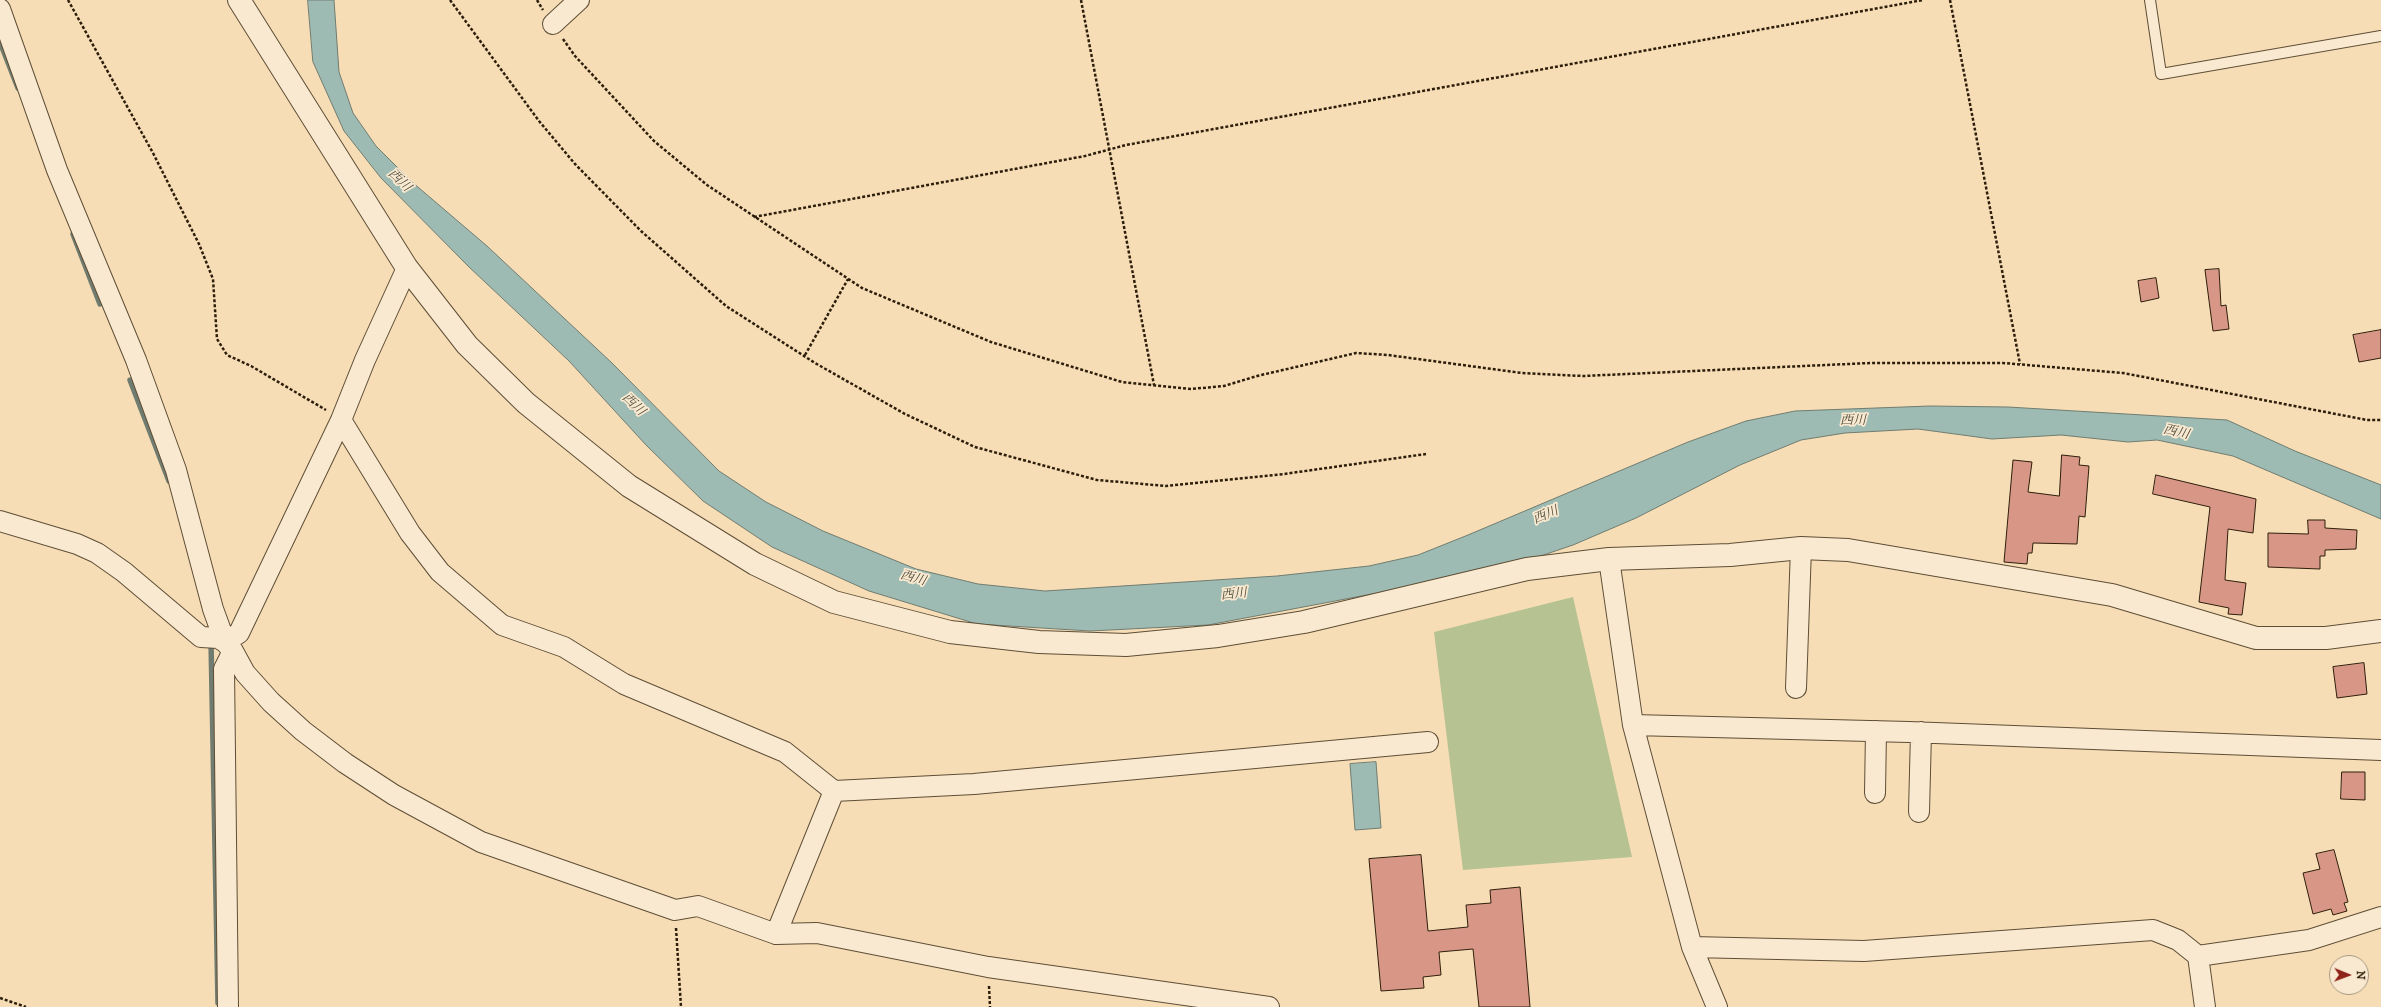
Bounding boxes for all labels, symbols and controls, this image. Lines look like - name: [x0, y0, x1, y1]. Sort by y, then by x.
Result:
- water label: 西川: [384, 166, 414, 196]
- water label: 西川: [618, 390, 648, 420]
- water label: 西川: [1840, 413, 1866, 429]
- water label: 西川: [2162, 422, 2190, 444]
- water label: 西川: [1531, 504, 1561, 528]
- water label: 西川: [898, 568, 928, 590]
- water label: 西川: [1220, 586, 1248, 604]
- north arrow: [2329, 955, 2369, 995]
- text: N: [2353, 971, 2367, 980]

